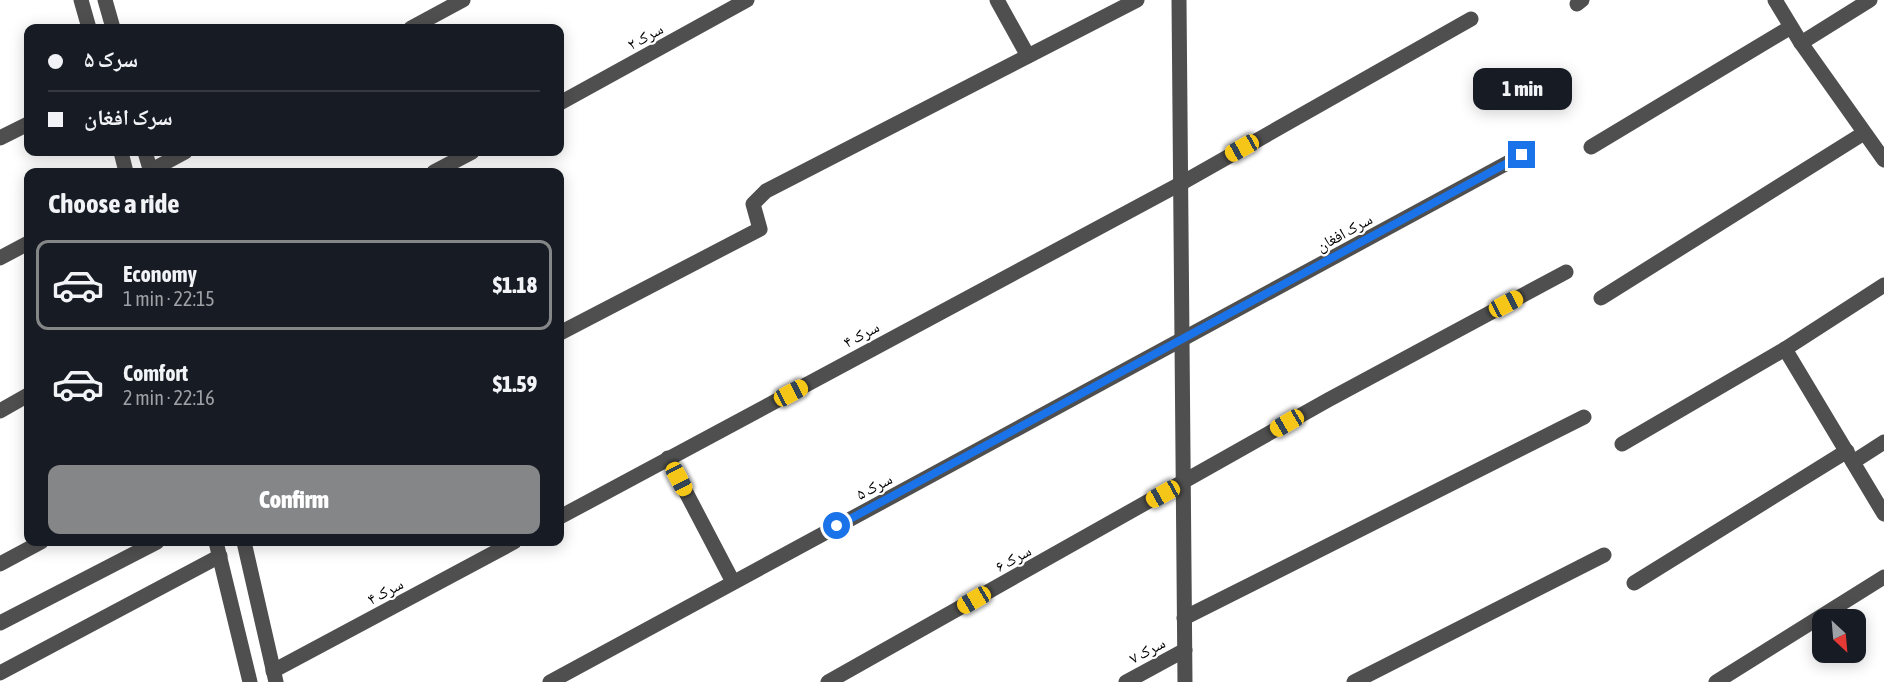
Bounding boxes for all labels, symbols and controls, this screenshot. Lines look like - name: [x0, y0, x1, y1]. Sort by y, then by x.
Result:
- street label: سرک ۲: [624, 19, 666, 54]
- text: سرک ۵: [84, 46, 138, 72]
- callout: 1 min: [1472, 68, 1571, 110]
- text: 1 min: [1502, 77, 1543, 100]
- text: سرک افغان: [84, 104, 173, 130]
- car: [1222, 131, 1262, 165]
- route end: [1508, 141, 1535, 168]
- text: Choose a ride: [48, 188, 180, 219]
- street label: سرک افغان: [1313, 209, 1376, 256]
- icon: car: [51, 258, 105, 312]
- text: Economy: [123, 261, 197, 287]
- text: $1.18: [493, 272, 537, 298]
- text: 1 min · 22:15: [123, 287, 215, 310]
- car: [1486, 288, 1526, 320]
- street label: سرک ۴: [840, 317, 882, 352]
- icon: car: [51, 357, 105, 411]
- text: Comfort: [123, 360, 188, 386]
- text: $1.59: [493, 371, 537, 397]
- car: [771, 377, 811, 409]
- text: 2 min · 22:16: [123, 386, 215, 409]
- car: [1267, 406, 1307, 440]
- car: [663, 459, 695, 499]
- button: Confirm: [48, 465, 540, 534]
- street label: سرک ۵: [853, 469, 895, 504]
- car: [1143, 477, 1183, 511]
- route start: [823, 512, 850, 539]
- street label: سرک ۶: [992, 541, 1034, 576]
- street label: سرک ۴: [364, 574, 406, 609]
- car: [954, 583, 994, 617]
- north arrow: [1812, 609, 1866, 663]
- map controls: [1812, 609, 1866, 663]
- street label: سرک ۷: [1126, 633, 1168, 668]

